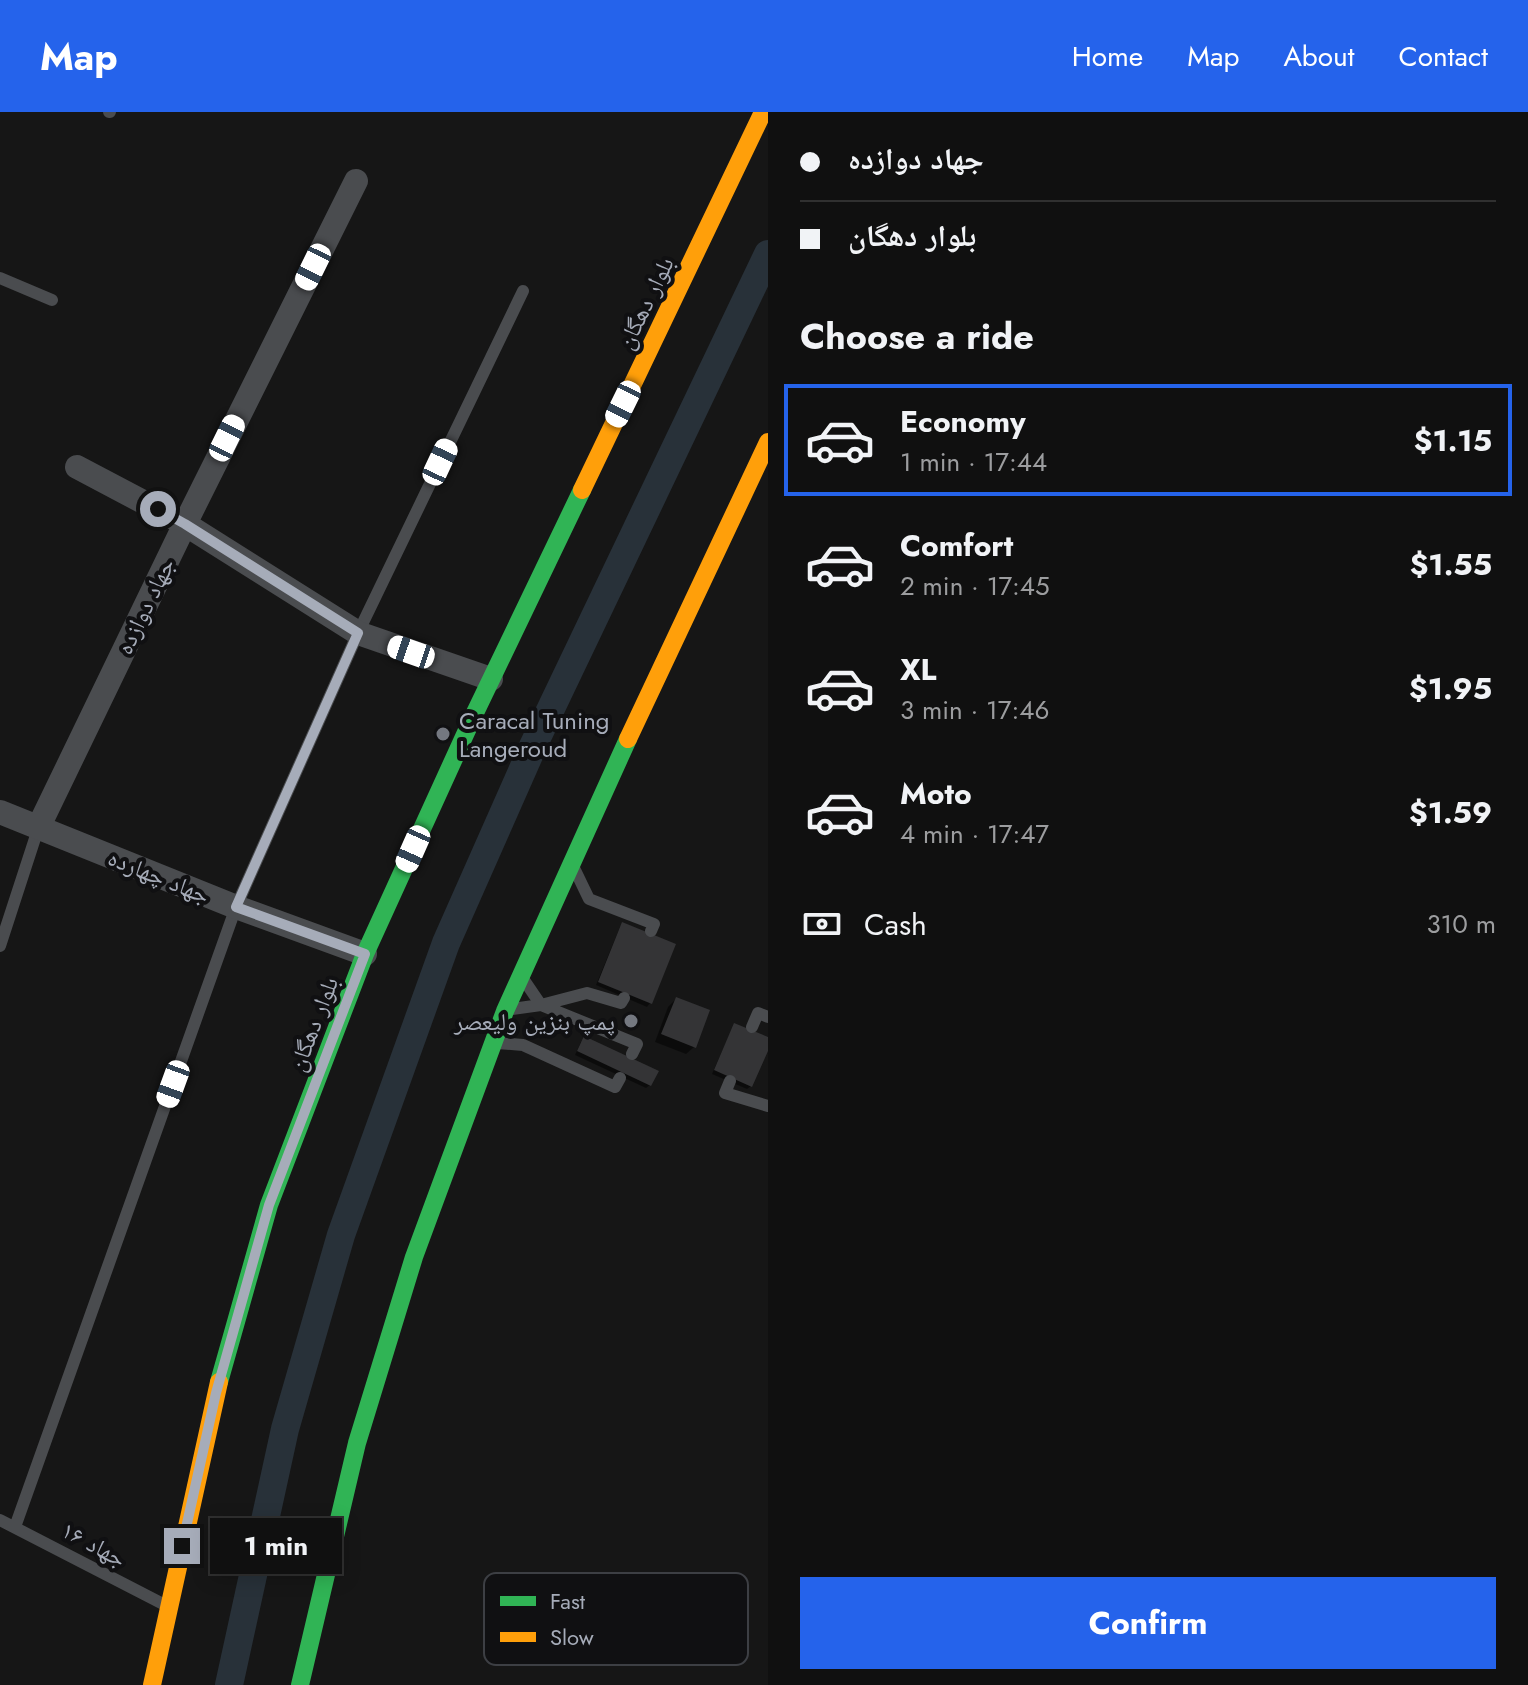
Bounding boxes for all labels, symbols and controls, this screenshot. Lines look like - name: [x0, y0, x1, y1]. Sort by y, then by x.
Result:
- text: Map: [40, 29, 118, 84]
- text: Home: [1072, 36, 1143, 77]
- text: Map: [1187, 36, 1239, 77]
- text: About: [1283, 36, 1355, 77]
- text: Contact: [1399, 36, 1488, 77]
- text: جهاد دوازده: [848, 137, 984, 180]
- text: بلوار دهگان: [848, 214, 976, 257]
- car: [292, 240, 334, 294]
- street label: بلوار دهگان: [608, 251, 682, 355]
- text: Choose a ride: [800, 310, 1034, 362]
- car: [602, 377, 644, 431]
- text: Economy: [900, 400, 1026, 443]
- icon: car: [804, 404, 876, 476]
- car: [206, 411, 248, 465]
- text: $1.15: [1414, 419, 1492, 462]
- car: [419, 435, 461, 489]
- text: 1 min · 17:44: [900, 443, 1047, 481]
- route start: [140, 491, 176, 527]
- text: Comfort: [900, 524, 1013, 567]
- icon: car: [804, 528, 876, 600]
- text: $1.55: [1410, 543, 1492, 586]
- street label: جهاد دوازده: [107, 552, 183, 660]
- text: 2 min · 17:45: [900, 567, 1050, 605]
- car: [384, 633, 438, 671]
- text: XL: [900, 648, 936, 691]
- icon: car: [804, 652, 876, 724]
- text: $1.95: [1409, 667, 1492, 710]
- text: 3 min · 17:46: [900, 691, 1049, 729]
- place label: Caracal Tuning Langeroud: [459, 703, 609, 766]
- marker: Caracal Tuning Langeroud: [434, 725, 452, 743]
- text: Moto: [900, 772, 972, 815]
- icon: car: [804, 776, 876, 848]
- text: $1.59: [1409, 791, 1492, 834]
- text: 4 min · 17:47: [900, 815, 1049, 853]
- car: [392, 822, 434, 876]
- street label: جهاد چهارده: [103, 840, 215, 912]
- icon: cash: [800, 902, 844, 946]
- text: Cash: [864, 903, 927, 946]
- text: 310 m: [1426, 905, 1496, 943]
- street label: بلوار دهگان: [279, 971, 347, 1077]
- place label: پمپ بنزین ولیعصر: [453, 1004, 615, 1039]
- marker: پمپ بنزین ولیعصر: [622, 1012, 640, 1030]
- car: [154, 1057, 192, 1111]
- street label: جهاد ۱۶: [55, 1512, 133, 1576]
- callout: 1 min: [210, 1518, 342, 1574]
- text: 1 min: [244, 1527, 308, 1565]
- route end: [164, 1528, 200, 1564]
- legend: [484, 1573, 748, 1665]
- button: Confirm: [800, 1577, 1496, 1669]
- text: Fast: [550, 1585, 586, 1617]
- text: Slow: [550, 1621, 594, 1653]

